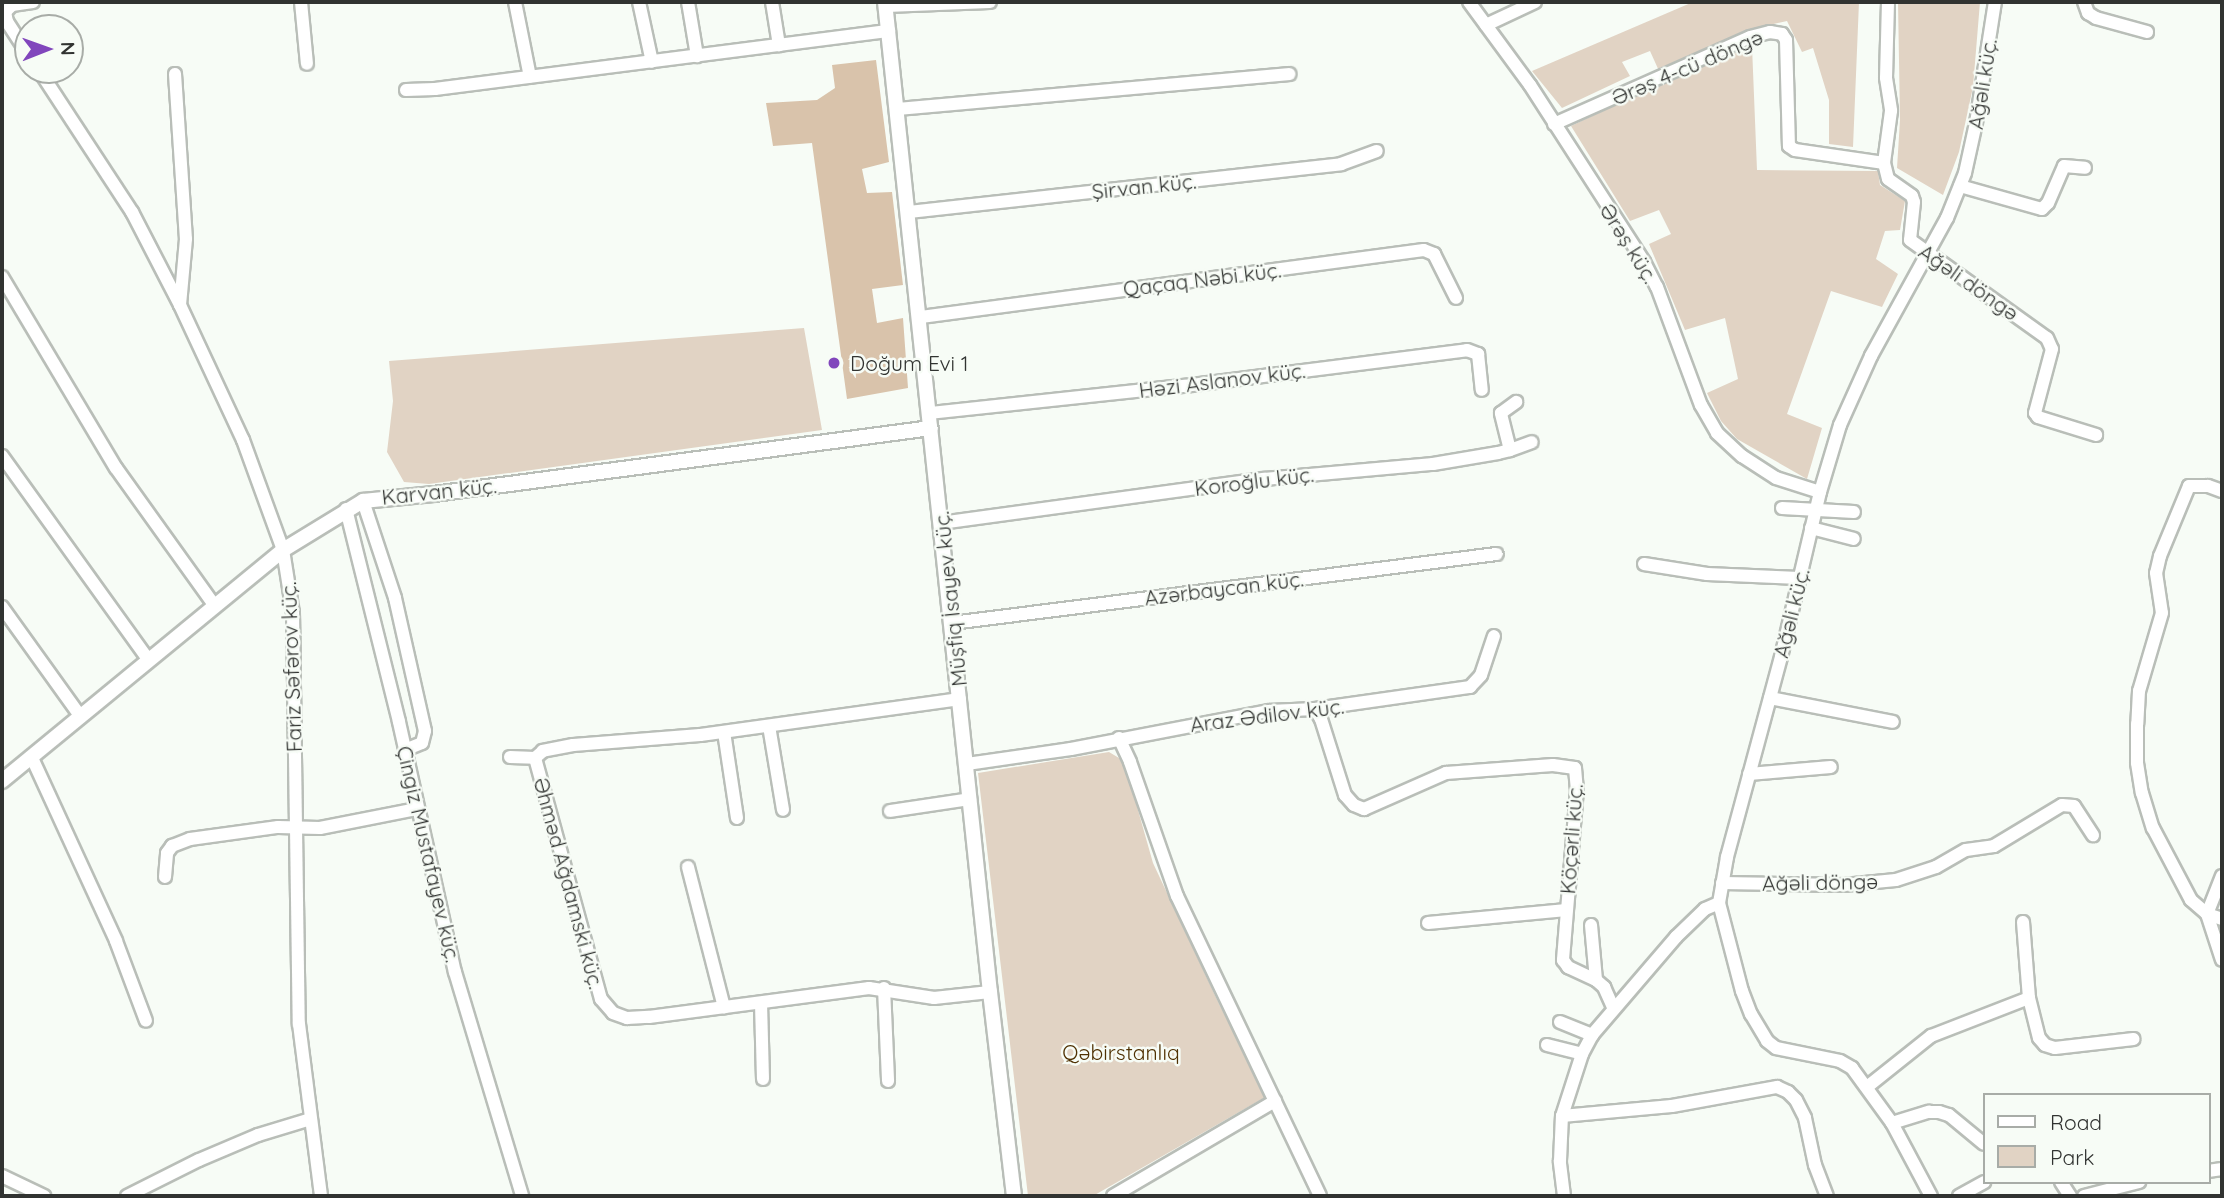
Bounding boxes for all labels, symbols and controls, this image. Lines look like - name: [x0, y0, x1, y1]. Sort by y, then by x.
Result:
- north arrow: [14, 14, 84, 84]
- street label: Ərəş 4-cü döngə: [1608, 24, 1766, 110]
- street label: Ağəli küç.: [1962, 37, 2002, 131]
- text: N: [56, 41, 80, 56]
- street label: Şirvan küç.: [1091, 168, 1197, 204]
- street label: Ərəş küç.: [1595, 198, 1663, 288]
- street label: Ağəli döngə: [1914, 238, 2024, 326]
- street label: Qaçaq Nəbi küç.: [1122, 257, 1282, 301]
- place label: Doğum Evi 1: [850, 350, 969, 376]
- marker: Doğum Evi 1: [824, 353, 844, 373]
- street label: Həzi Aslanov küç.: [1137, 357, 1307, 403]
- street label: Koroğlu küç.: [1193, 461, 1315, 501]
- street label: Karvan küç.: [380, 472, 498, 510]
- street label: Müşfiq İsayev küç.: [928, 510, 972, 688]
- street label: Azərbaycan küç.: [1143, 566, 1305, 610]
- street label: Ağəli küç.: [1768, 566, 1814, 660]
- street label: Fariz Səfərov küç.: [275, 581, 307, 753]
- street label: Araz Ədilov küç.: [1189, 693, 1345, 737]
- street label: Çingiz Mustafayev küç.: [392, 743, 466, 965]
- street label: Əhməd Ağdamski küç.: [529, 775, 609, 991]
- street label: Köçərli küç.: [1555, 783, 1587, 895]
- street label: Ağəli döngə: [1762, 868, 1878, 896]
- park label: Qəbirstanlıq: [1062, 1039, 1180, 1065]
- legend: [1982, 1093, 2210, 1184]
- text: Road: [2050, 1109, 2102, 1135]
- text: Park: [2050, 1144, 2094, 1170]

